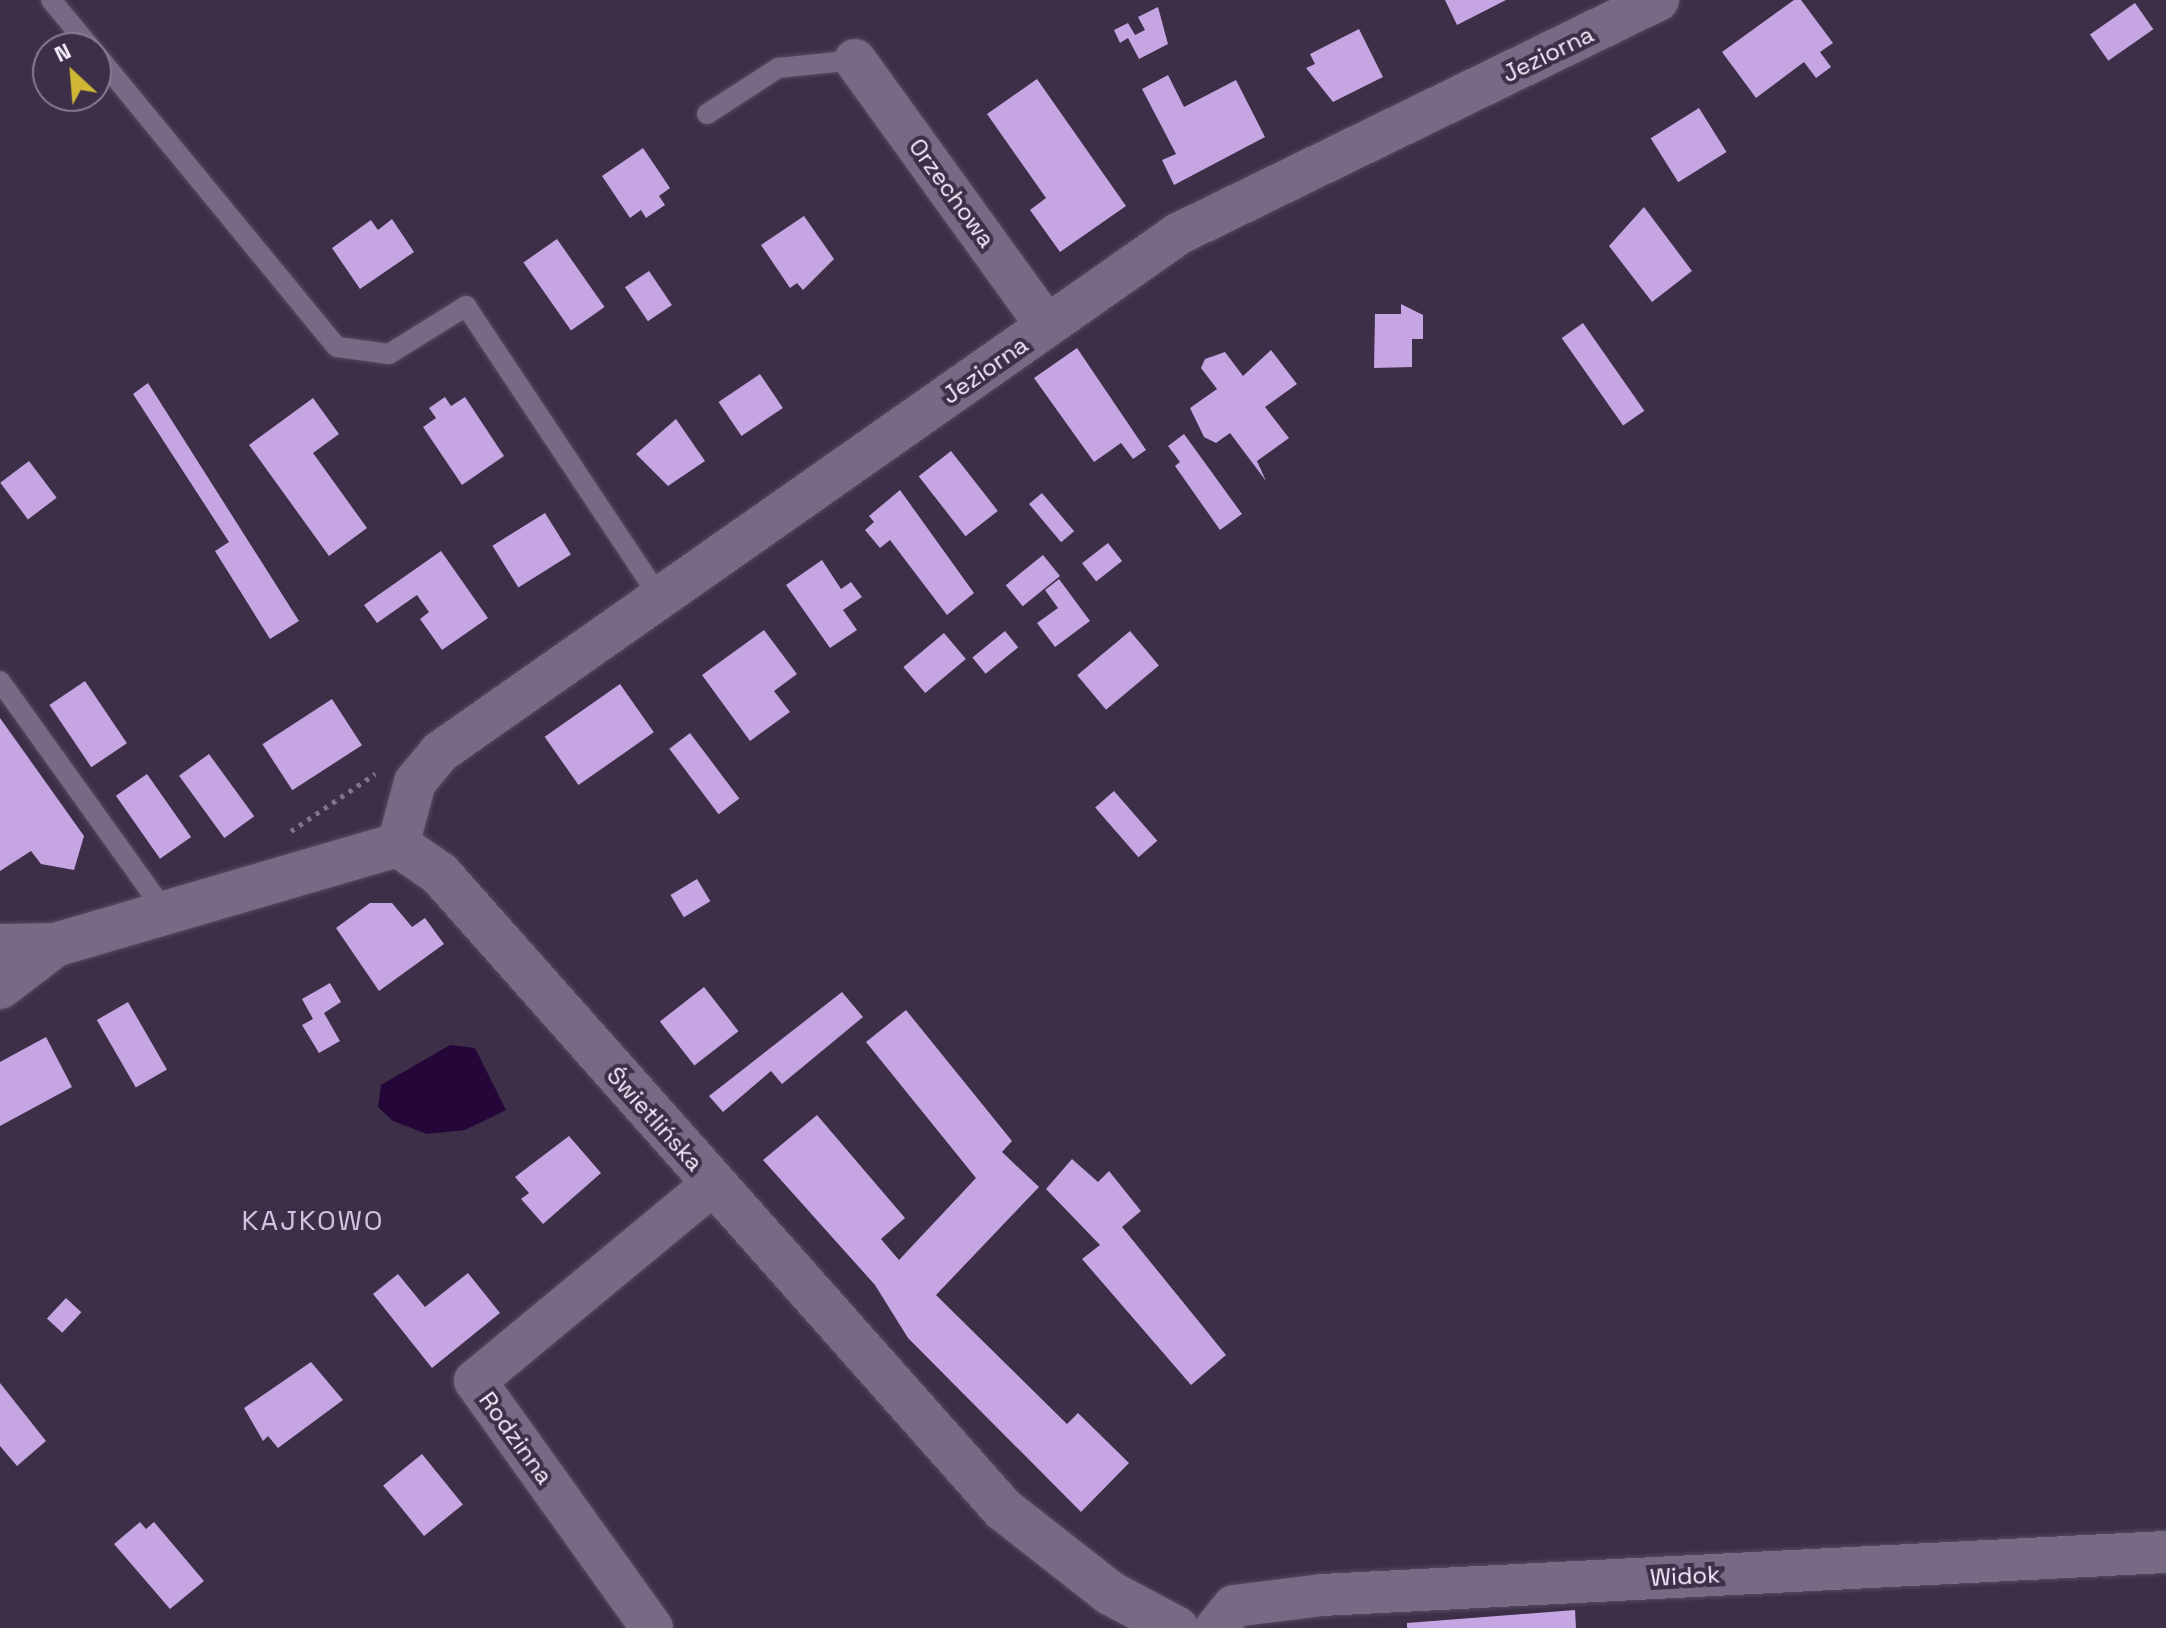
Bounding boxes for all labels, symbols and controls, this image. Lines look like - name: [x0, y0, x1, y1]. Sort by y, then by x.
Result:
- street label: Jeziorna: [1498, 20, 1598, 88]
- north arrow: [32, 32, 112, 112]
- text: N: [50, 36, 75, 68]
- street label: Orzechowa: [903, 133, 1001, 253]
- street label: Jeziorna: [937, 330, 1033, 410]
- street label: Świetlińska: [601, 1061, 709, 1177]
- district label: KAJKOWO: [241, 1203, 385, 1237]
- street label: Rodzinna: [473, 1386, 559, 1490]
- street label: Widok: [1649, 1560, 1721, 1592]

